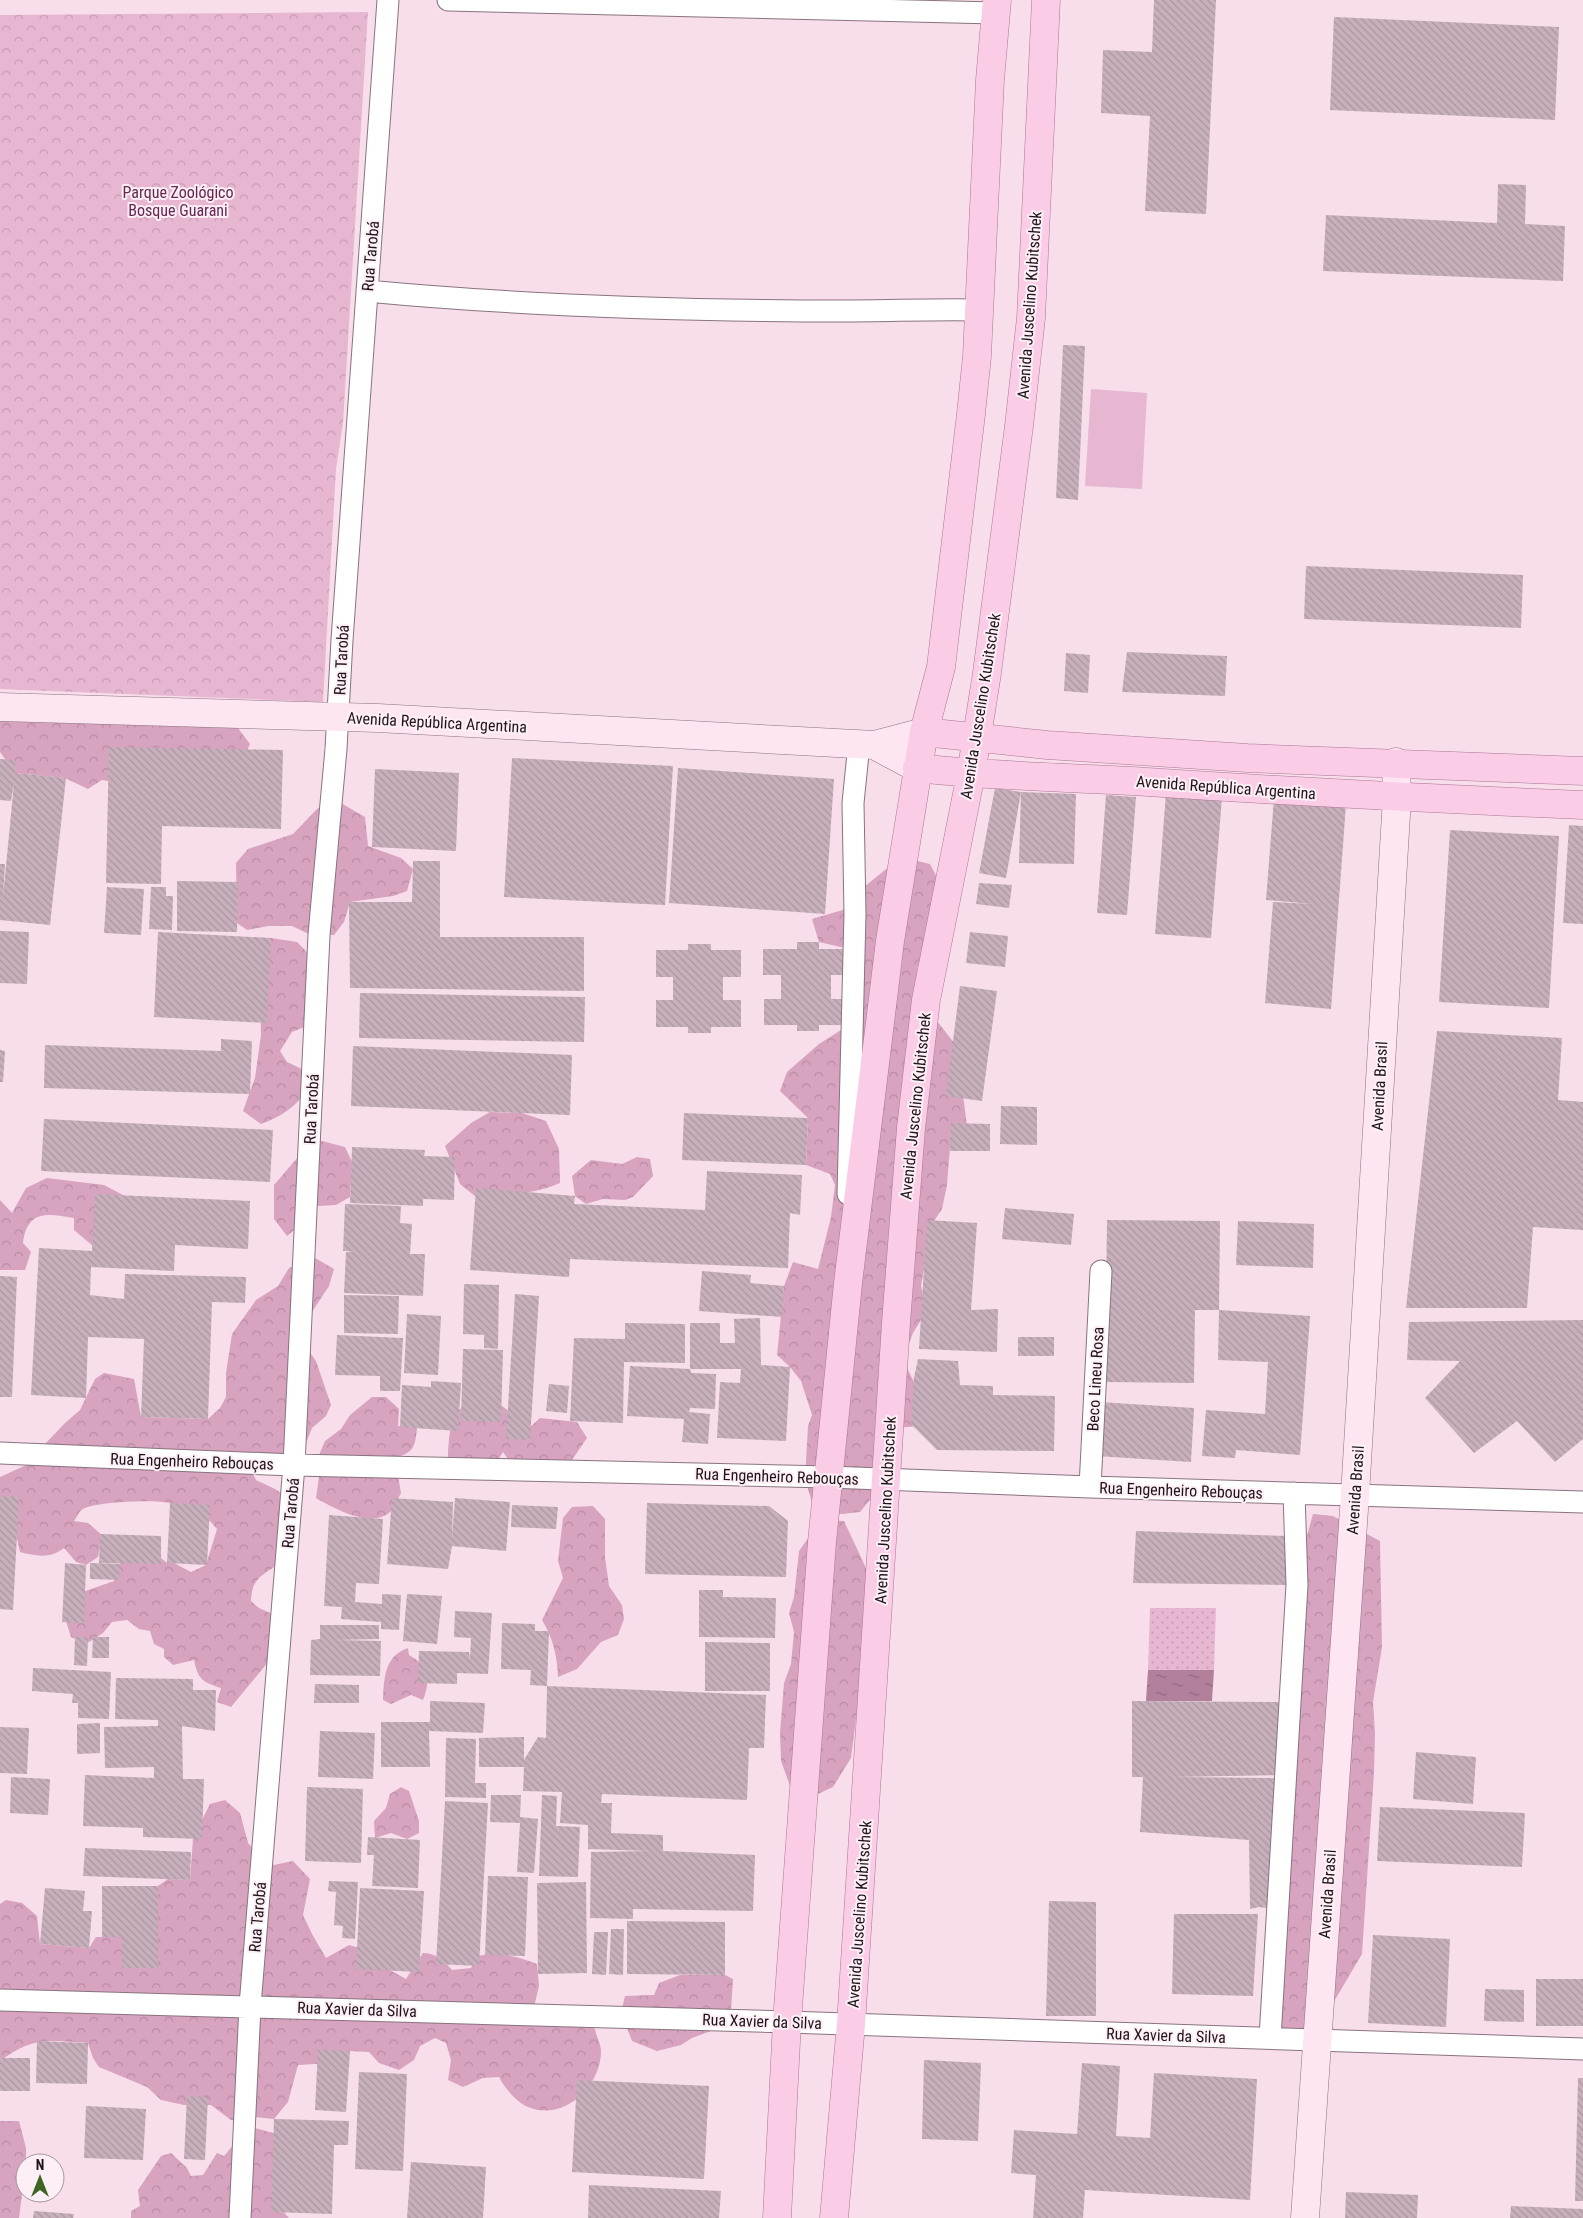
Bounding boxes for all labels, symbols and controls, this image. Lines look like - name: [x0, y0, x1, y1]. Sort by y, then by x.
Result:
- park label: Parque Zoológico Bosque Guarani: [122, 183, 234, 220]
- street label: Avenida Juscelino Kubitschek: [1013, 210, 1046, 399]
- street label: Rua Tarobá: [358, 220, 383, 292]
- street label: Avenida Juscelino Kubitschek: [956, 611, 1005, 800]
- street label: Rua Tarobá: [330, 624, 353, 696]
- street label: Avenida República Argentina: [346, 708, 527, 737]
- street label: Avenida República Argentina: [1135, 772, 1317, 803]
- street label: Avenida Juscelino Kubitschek: [896, 1011, 935, 1200]
- street label: Avenida Brasil: [1368, 1041, 1391, 1131]
- street label: Rua Tarobá: [300, 1073, 323, 1145]
- street label: Beco Lineu Rosa: [1083, 1326, 1108, 1432]
- street label: Avenida Juscelino Kubitschek: [871, 1415, 900, 1604]
- street label: Avenida Brasil: [1343, 1445, 1368, 1535]
- street label: Rua Engenheiro Rebouças: [110, 1449, 274, 1474]
- street label: Rua Engenheiro Rebouças: [695, 1464, 859, 1489]
- street label: Rua Tarobá: [278, 1477, 303, 1549]
- street label: Rua Engenheiro Rebouças: [1099, 1478, 1263, 1503]
- street label: Avenida Juscelino Kubitschek: [843, 1819, 876, 2008]
- street label: Avenida Brasil: [1315, 1849, 1340, 1939]
- street label: Rua Tarobá: [245, 1881, 270, 1953]
- street label: Rua Xavier da Silva: [297, 1998, 417, 2021]
- street label: Rua Xavier da Silva: [702, 2010, 822, 2033]
- street label: Rua Xavier da Silva: [1106, 2024, 1226, 2047]
- north arrow: [15, 2153, 65, 2203]
- text: N: [36, 2157, 44, 2173]

